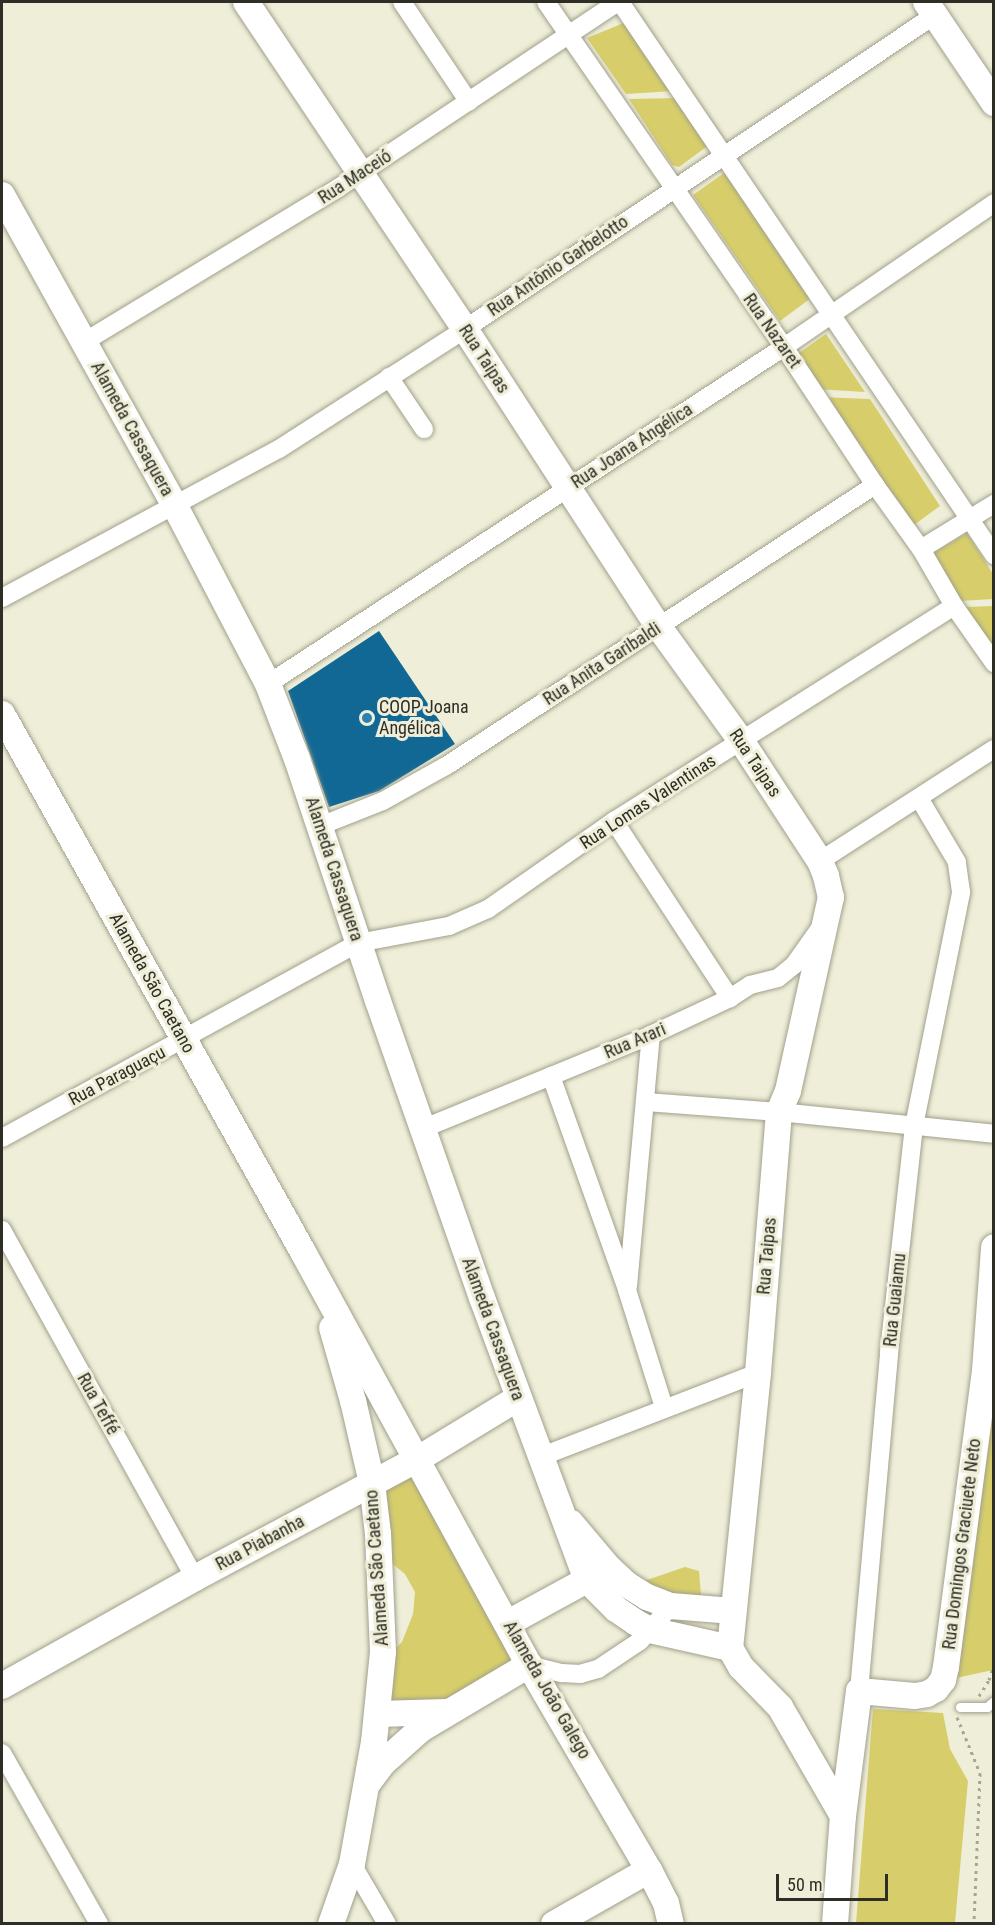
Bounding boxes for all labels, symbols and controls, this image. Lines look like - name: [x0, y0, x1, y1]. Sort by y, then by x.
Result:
- street label: Rua Maceió: [314, 145, 396, 209]
- street label: Rua Antônio Garbelotto: [484, 211, 632, 321]
- street label: Rua Nazaret: [738, 289, 806, 373]
- street label: Rua Taipas: [454, 320, 514, 398]
- street label: Alameda Cassaquera: [86, 358, 178, 500]
- street label: Rua Joana Angélica: [567, 399, 697, 493]
- street label: Rua Anita Garibaldi: [539, 618, 665, 710]
- place label: COOP Joana Angélica: [379, 697, 469, 740]
- marker: COOP Joana Angélica: [360, 711, 374, 725]
- street label: Rua Taipas: [724, 725, 786, 801]
- street label: Rua Lomas Valentinas: [576, 750, 720, 854]
- street label: Alameda Cassaquera: [300, 794, 368, 944]
- street label: Alameda São Caetano: [105, 909, 199, 1057]
- street label: Rua Arari: [601, 1018, 669, 1064]
- street label: Rua Paraguaçu: [65, 1041, 169, 1111]
- street label: Rua Taipas: [753, 1216, 781, 1296]
- street label: Rua Guaiamu: [879, 1252, 911, 1348]
- street label: Alameda Cassaquera: [457, 1255, 529, 1403]
- street label: Rua Teffé: [72, 1369, 124, 1439]
- street label: Rua Domingos Graciuete Neto: [938, 1437, 986, 1651]
- street label: Alameda São Caetano: [361, 1489, 393, 1647]
- street label: Rua Piabanha: [212, 1511, 308, 1575]
- street label: Alameda João Galego: [499, 1617, 595, 1763]
- scale bar: [779, 1862, 892, 1900]
- text: 50 m: [787, 1874, 822, 1895]

